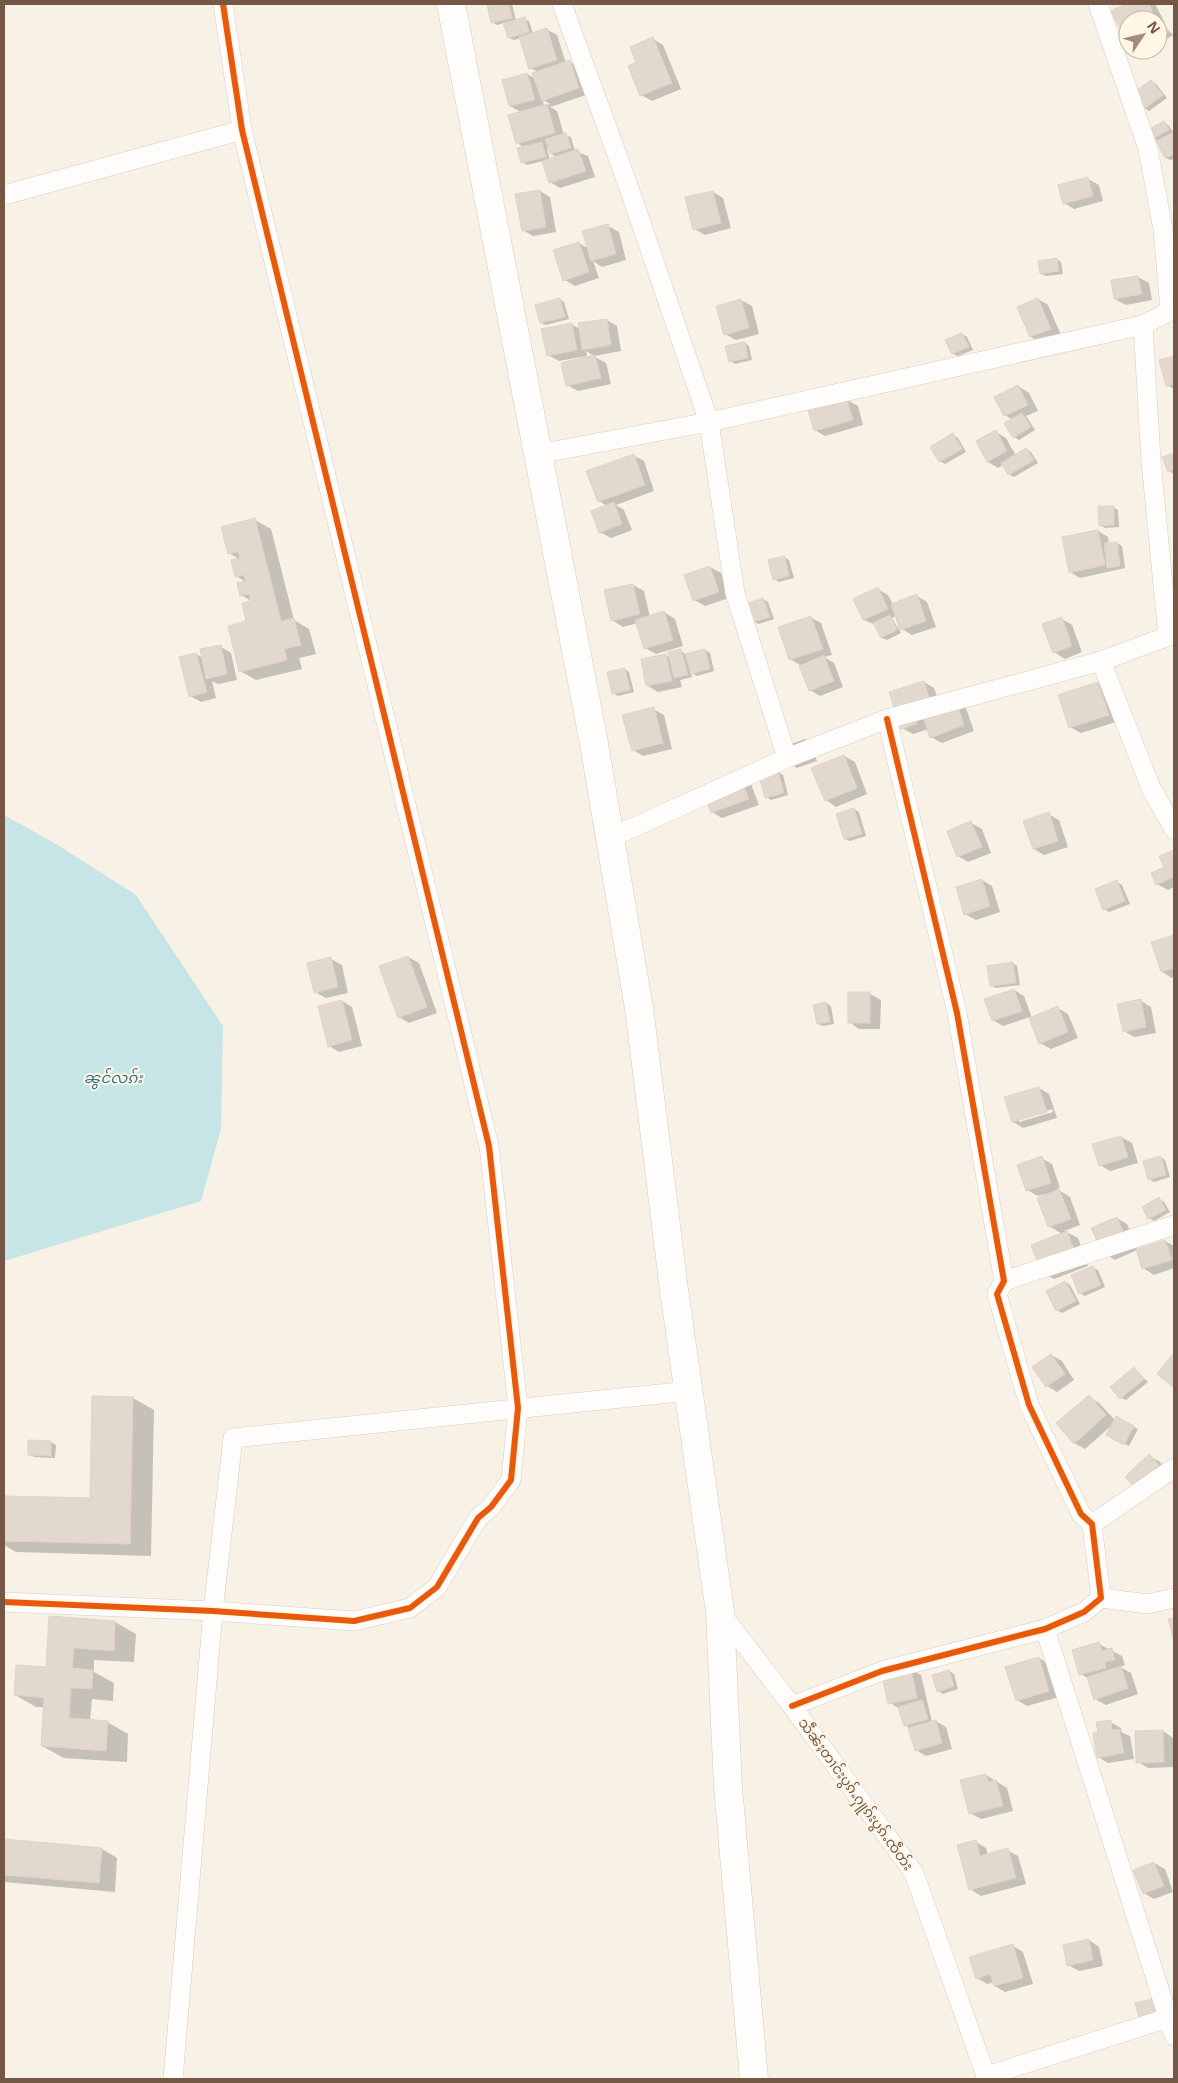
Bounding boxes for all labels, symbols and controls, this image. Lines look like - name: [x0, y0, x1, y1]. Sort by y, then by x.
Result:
- north arrow: [1118, 10, 1168, 60]
- text: N: [1143, 17, 1165, 37]
- water label: ၼွင်လၵ်း: [84, 1067, 143, 1090]
- street label: သဵၼ်ႈတၢင်းပွၵ်ႉႁူၵ်းပွၵ်ႉၸဵတ်း: [792, 1714, 918, 1876]

